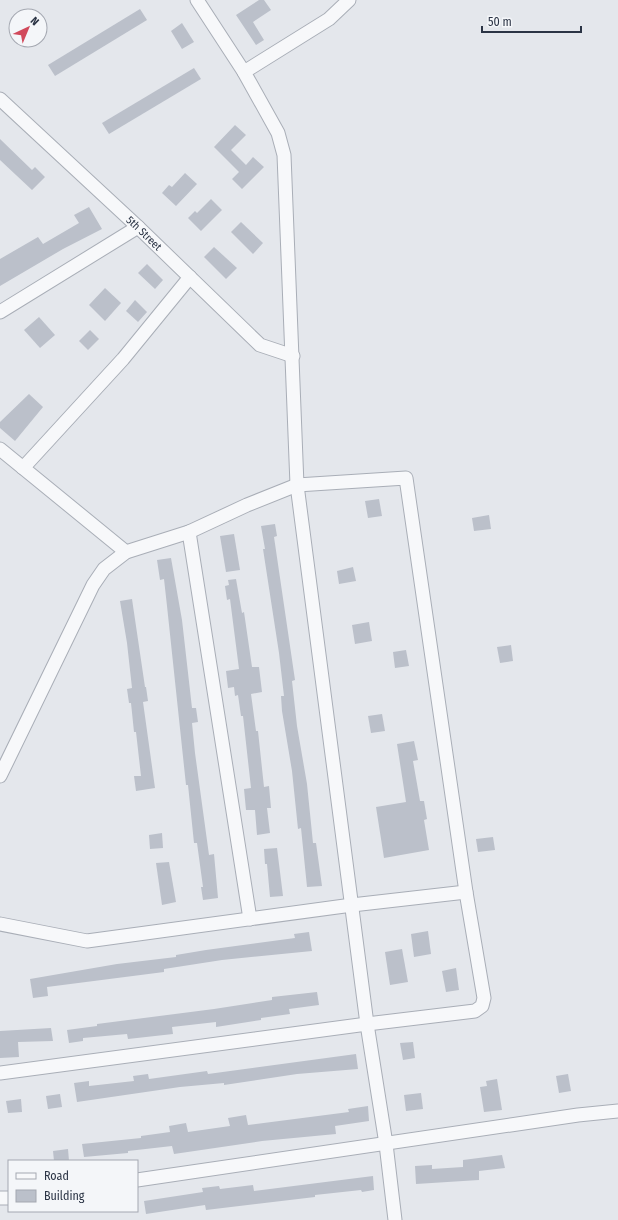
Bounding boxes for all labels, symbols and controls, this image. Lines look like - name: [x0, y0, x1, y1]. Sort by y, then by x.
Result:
- north arrow: [8, 8, 48, 48]
- scale bar: [482, 8, 581, 34]
- text: N: [28, 14, 41, 28]
- text: 50 m: [488, 15, 512, 29]
- street label: 5th Street: [124, 213, 165, 253]
- legend: [8, 1160, 138, 1212]
- text: Road: [44, 1169, 69, 1183]
- text: Building: [44, 1189, 85, 1203]

